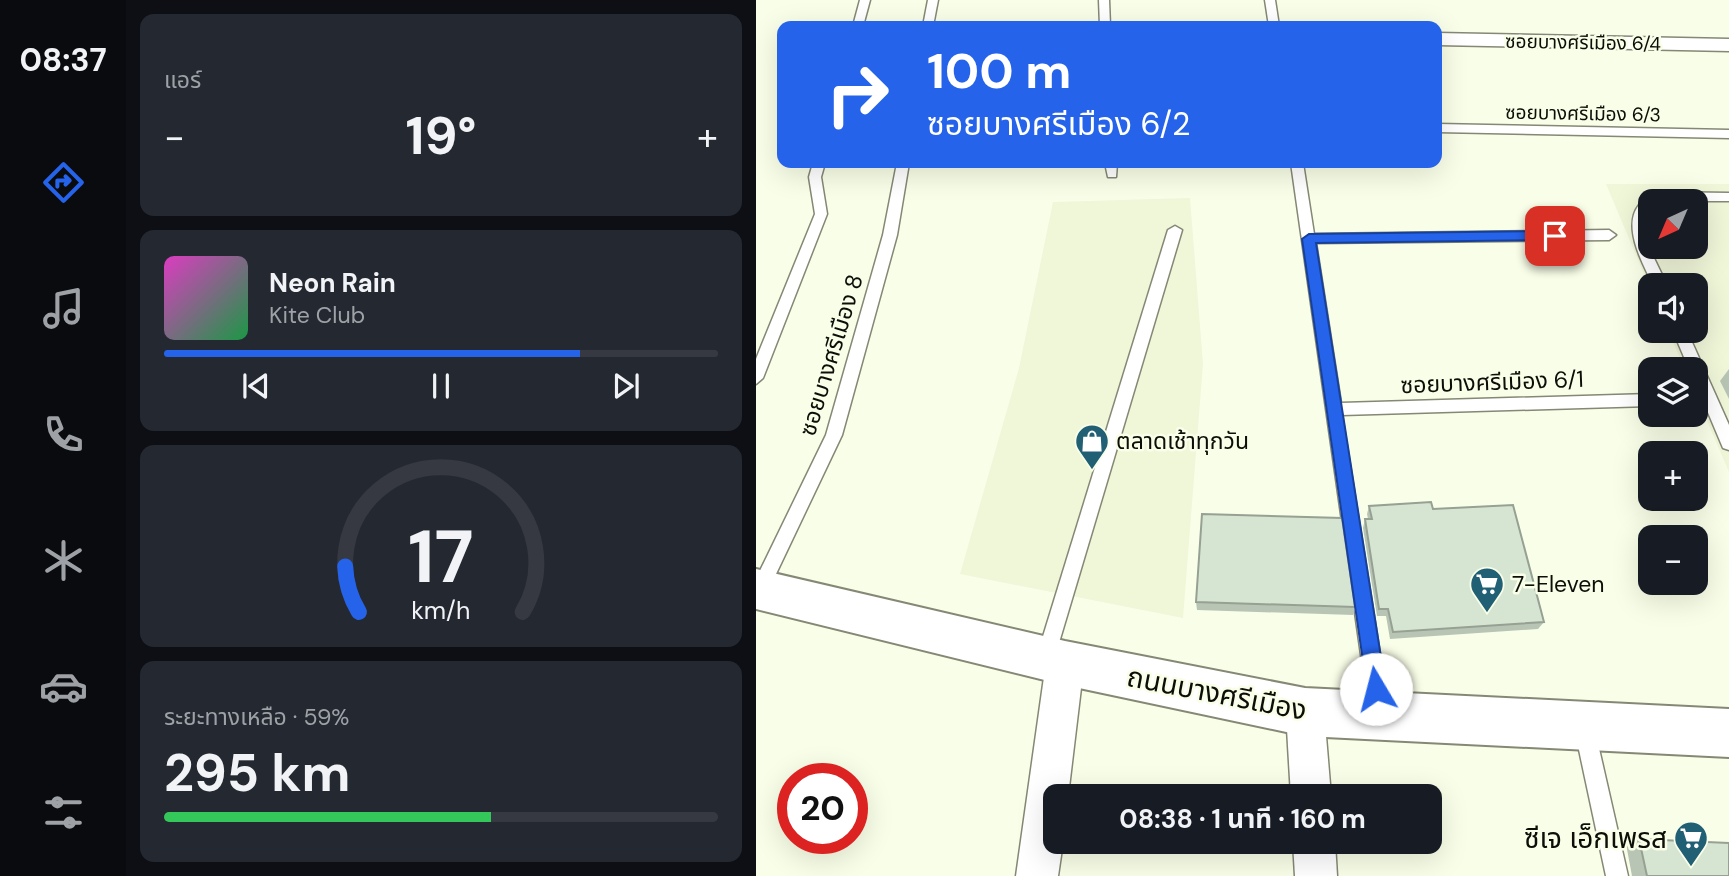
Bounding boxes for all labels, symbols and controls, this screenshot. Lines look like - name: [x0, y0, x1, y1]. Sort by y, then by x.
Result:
- street label: ซอยบางศรีเมือง 6/4: [1505, 29, 1661, 56]
- text: 08:37: [19, 39, 107, 81]
- text: 100 m: [927, 39, 1071, 103]
- icon: right: [812, 49, 903, 140]
- text: แอร์: [164, 65, 201, 95]
- street label: ซอยบางศรีเมือง 6/3: [1505, 100, 1661, 127]
- text: 19°: [406, 102, 476, 170]
- text: ซอยบางศรีเมือง 6/2: [927, 103, 1190, 145]
- text: −: [164, 112, 185, 162]
- text: +: [697, 112, 718, 162]
- icon: directions: [39, 158, 88, 207]
- north arrow: [1638, 189, 1708, 259]
- map controls: [1638, 189, 1708, 595]
- pin: [1525, 206, 1585, 266]
- icon: arrive: [1536, 217, 1574, 255]
- text: Neon Rain: [269, 266, 396, 300]
- street label: ซอยบางศรีเมือง 8: [792, 271, 870, 439]
- button: sound: [1638, 273, 1708, 343]
- icon: music: [39, 284, 88, 333]
- text: Kite Club: [269, 300, 365, 330]
- button: layers: [1638, 357, 1708, 427]
- street label: ซอยบางศรีเมือง 6/1: [1400, 364, 1584, 400]
- icon: previous: [237, 367, 275, 405]
- icon: pause: [422, 367, 460, 405]
- icon: next: [607, 367, 645, 405]
- icon: phone: [39, 410, 88, 459]
- shop icon: ตลาดเช้าทุกวัน: [1073, 422, 1111, 471]
- place label: ตลาดเช้าทุกวัน: [1116, 426, 1249, 456]
- button: +: [1638, 441, 1708, 511]
- text: 17: [408, 510, 474, 605]
- button: −: [1638, 525, 1708, 595]
- icon: climate: [39, 536, 88, 585]
- supermarket icon: 7-Eleven: [1468, 565, 1506, 614]
- place label: 7-Eleven: [1512, 569, 1604, 599]
- text: km/h: [411, 594, 471, 627]
- position arrow: [1339, 652, 1413, 726]
- street label: ถนนบางศรีเมือง: [1124, 658, 1310, 729]
- icon: car: [39, 662, 88, 711]
- text: ระยะทางเหลือ · 59%: [164, 702, 349, 732]
- text: 295 km: [164, 739, 350, 807]
- speed limit sign: 20: [777, 763, 868, 854]
- icon: filters: [39, 788, 88, 837]
- text: 08:38 · 1 นาที · 160 m: [1119, 802, 1366, 836]
- supermarket icon: ซีเจ เอ็กเพรส: [1672, 819, 1710, 868]
- place label: ซีเจ เอ็กเพรส: [1524, 820, 1667, 857]

